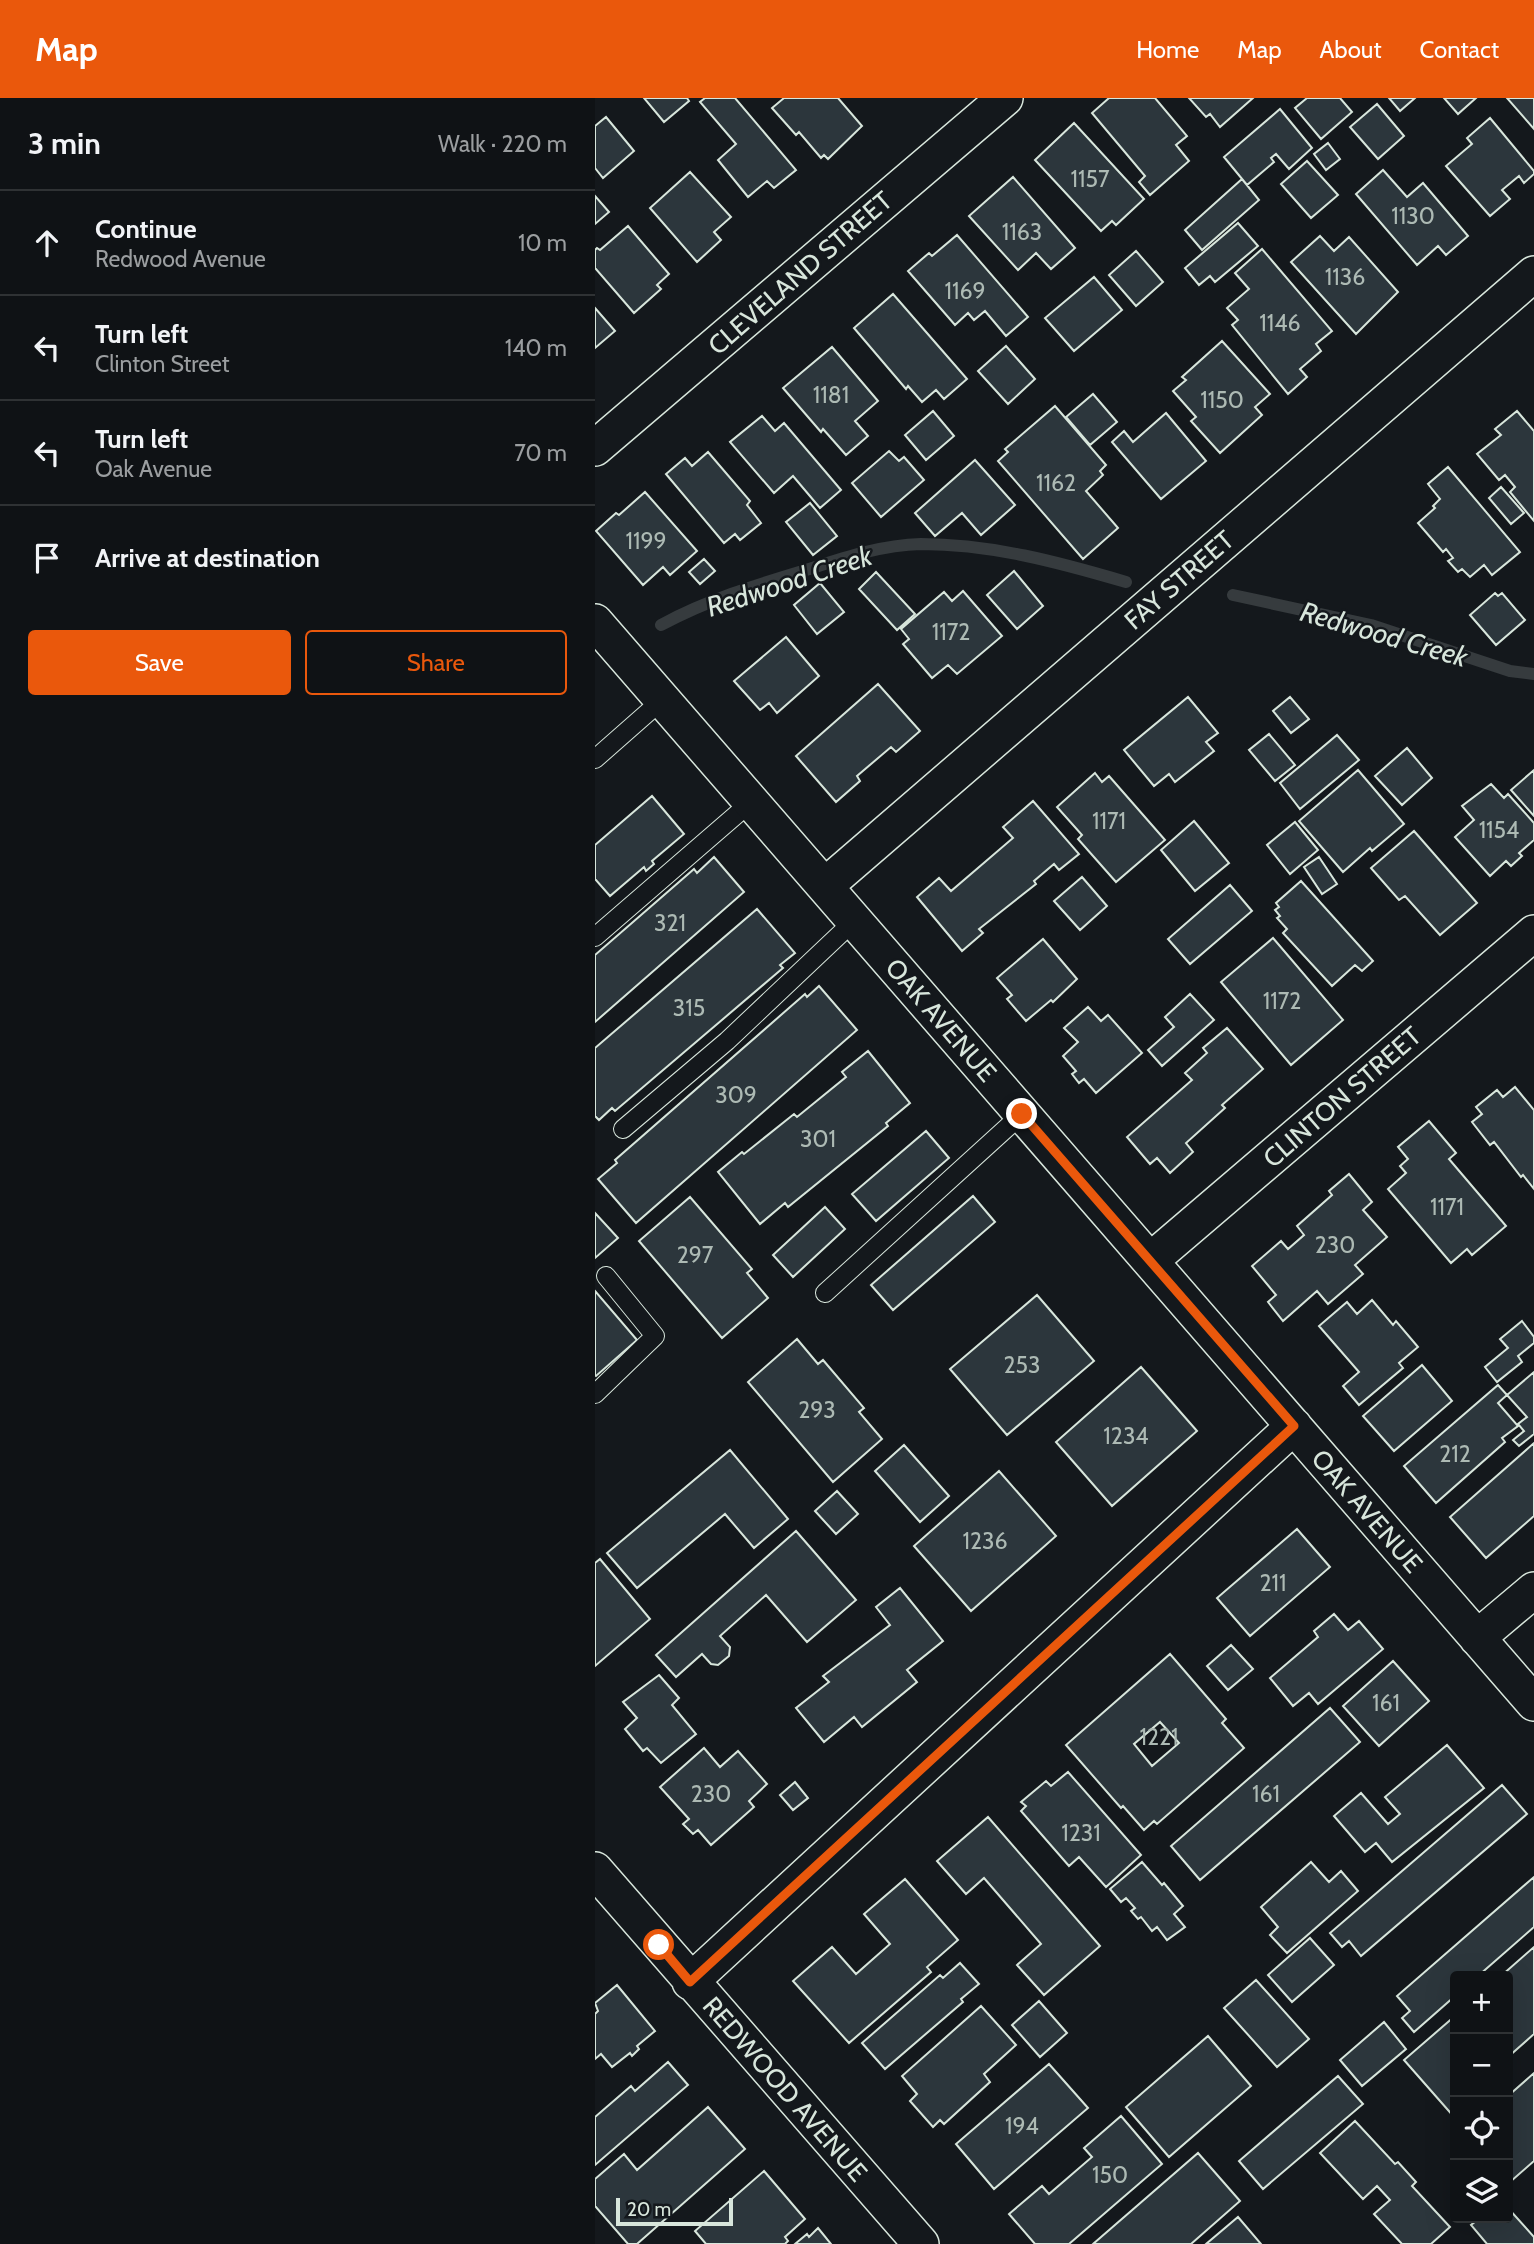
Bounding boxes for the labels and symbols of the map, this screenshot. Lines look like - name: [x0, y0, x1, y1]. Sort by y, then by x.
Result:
- house number: 1157: [1070, 165, 1110, 193]
- street label: CLEVELAND STREET: [702, 184, 899, 362]
- house number: 1130: [1391, 202, 1435, 230]
- house number: 1163: [1002, 218, 1042, 246]
- house number: 1136: [1325, 263, 1365, 291]
- house number: 1169: [944, 277, 986, 305]
- house number: 1146: [1259, 309, 1301, 337]
- house number: 1181: [813, 381, 849, 409]
- house number: 1150: [1200, 386, 1244, 414]
- house number: 1162: [1036, 469, 1076, 497]
- street label: FAY STREET: [1118, 524, 1240, 636]
- house number: 1199: [625, 527, 667, 555]
- water label: Redwood Creek: [702, 538, 877, 624]
- water label: Redwood Creek: [1297, 594, 1472, 674]
- house number: 1172: [932, 618, 970, 646]
- house number: 1171: [1092, 807, 1126, 835]
- house number: 1154: [1479, 816, 1519, 844]
- house number: 321: [654, 909, 686, 937]
- street label: OAK AVENUE: [879, 952, 1003, 1088]
- house number: 1172: [1263, 987, 1301, 1015]
- house number: 315: [673, 994, 705, 1022]
- street label: CLINTON STREET: [1256, 1020, 1428, 1174]
- house number: 309: [715, 1081, 757, 1109]
- route end: [1006, 1098, 1037, 1129]
- house number: 301: [800, 1125, 836, 1153]
- house number: 1171: [1430, 1193, 1464, 1221]
- house number: 230: [1315, 1231, 1355, 1259]
- house number: 297: [677, 1241, 714, 1269]
- house number: 253: [1004, 1351, 1040, 1379]
- house number: 293: [798, 1396, 836, 1424]
- house number: 1234: [1103, 1422, 1149, 1450]
- house number: 212: [1439, 1440, 1471, 1468]
- street label: OAK AVENUE: [1305, 1443, 1429, 1579]
- house number: 1236: [962, 1527, 1008, 1555]
- house number: 211: [1259, 1569, 1287, 1597]
- house number: 161: [1372, 1689, 1400, 1717]
- house number: 1221: [1139, 1723, 1179, 1751]
- house number: 230: [691, 1780, 731, 1808]
- house number: 161: [1252, 1780, 1280, 1808]
- house number: 1231: [1061, 1819, 1101, 1847]
- route start: [643, 1929, 674, 1960]
- street label: REDWOOD AVENUE: [696, 1990, 874, 2188]
- house number: 194: [1005, 2112, 1039, 2140]
- house number: 150: [1092, 2161, 1128, 2189]
- scale bar: [616, 2195, 733, 2227]

